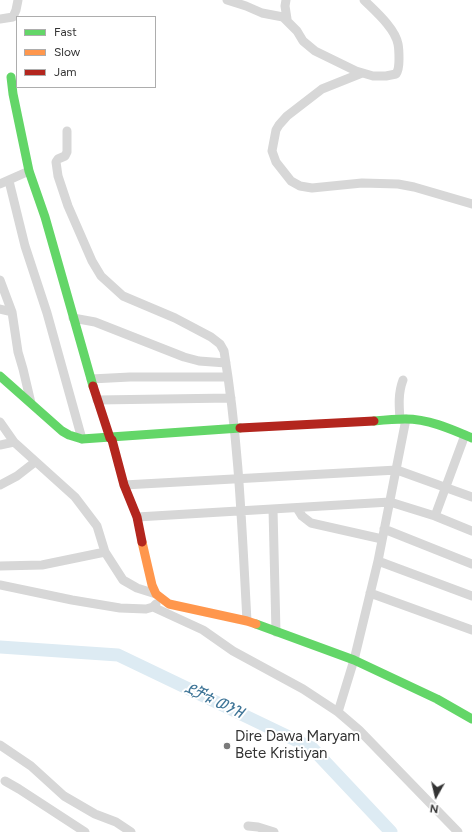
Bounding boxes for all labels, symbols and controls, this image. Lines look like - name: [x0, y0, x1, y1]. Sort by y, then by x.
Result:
- legend: [16, 16, 156, 88]
- text: Fast: [54, 25, 77, 39]
- text: Slow: [54, 45, 80, 59]
- text: Jam: [54, 65, 77, 79]
- water label: ደቻቱ ወንዝ: [181, 679, 247, 723]
- place label: Dire Dawa Maryam Bete Kristiyan: [235, 728, 360, 763]
- marker: Dire Dawa Maryam Bete Kristiyan: [222, 741, 232, 751]
- north arrow: [416, 776, 456, 816]
- text: N: [429, 801, 439, 815]

